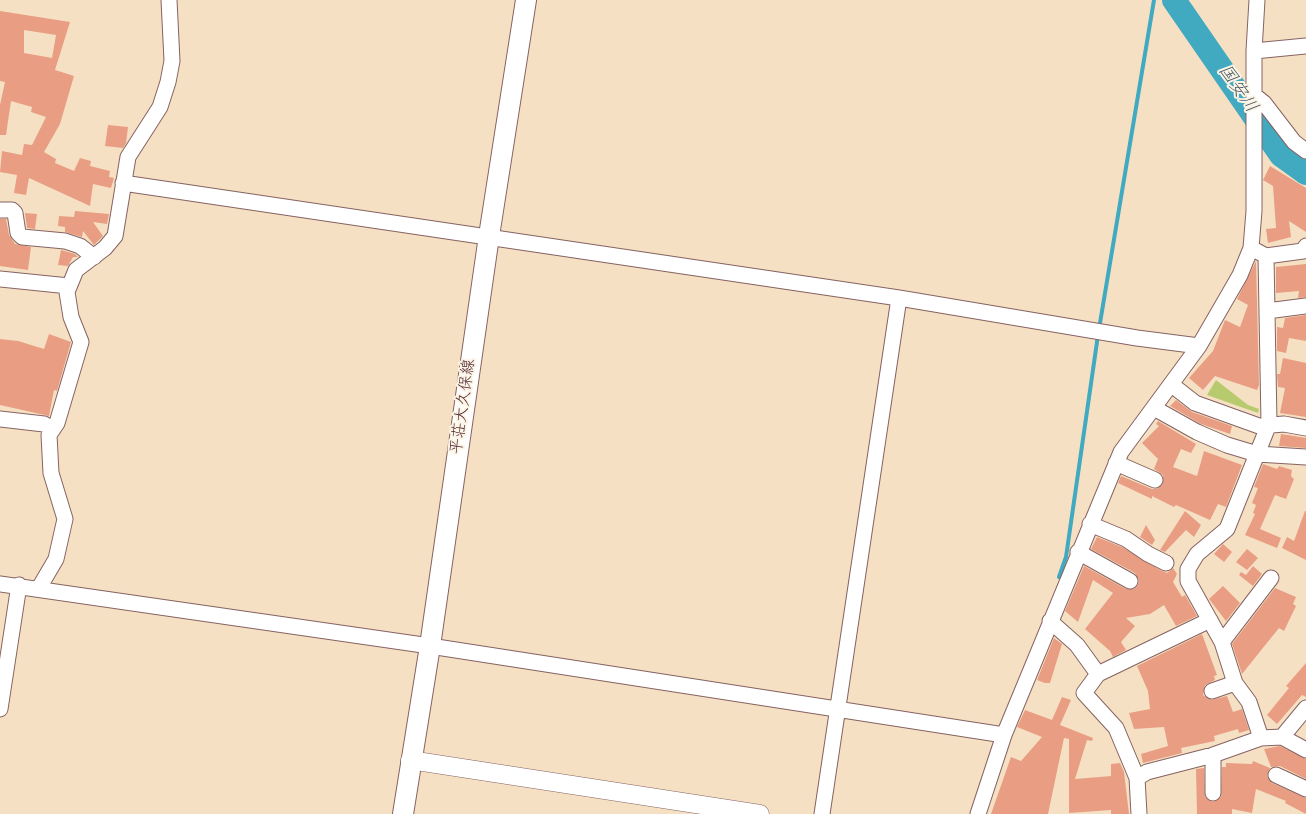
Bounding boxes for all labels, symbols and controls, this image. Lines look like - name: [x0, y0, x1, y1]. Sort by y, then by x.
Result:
- water label: 国安川: [1212, 62, 1260, 118]
- street label: 平荘大久保線: [449, 358, 481, 456]

